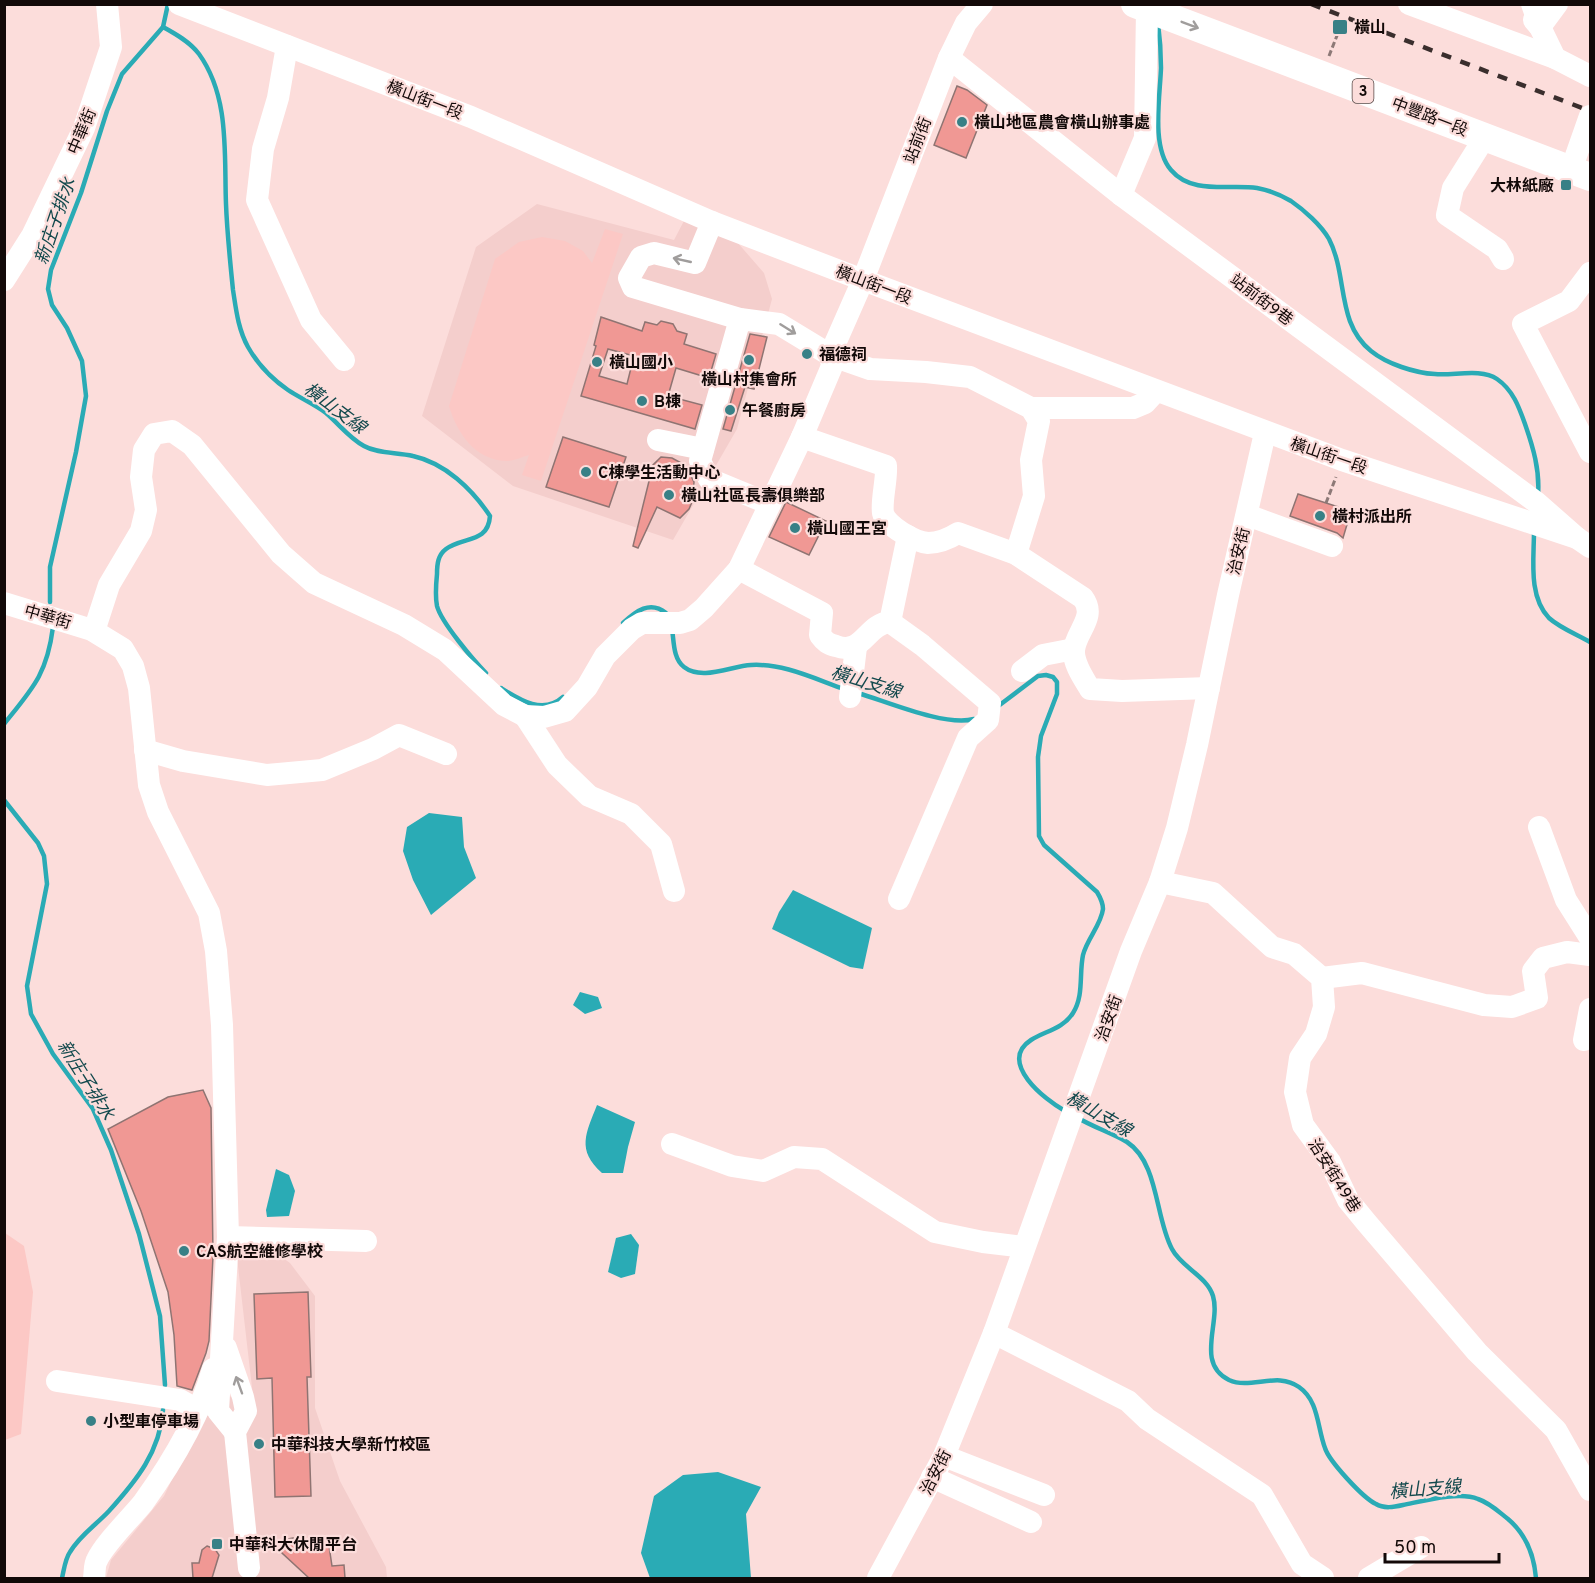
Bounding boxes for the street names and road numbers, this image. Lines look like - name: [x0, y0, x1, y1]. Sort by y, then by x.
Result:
- street label: 橫山街一段: [383, 77, 465, 125]
- road number: 3: [1352, 79, 1374, 103]
- street label: 中豐路一段: [1388, 94, 1470, 142]
- street label: 中華街: [64, 106, 101, 158]
- street label: 站前街: [901, 115, 937, 167]
- street label: 橫山街一段: [832, 262, 914, 310]
- street label: 站前街9巷: [1225, 270, 1296, 331]
- street label: 橫山街一段: [1287, 434, 1369, 479]
- street label: 治安街: [1225, 526, 1255, 577]
- street label: 中華街: [22, 602, 73, 634]
- street label: 治安街: [1092, 993, 1127, 1045]
- street label: 治安街49巷: [1303, 1135, 1364, 1217]
- street label: 治安街: [917, 1447, 957, 1499]

